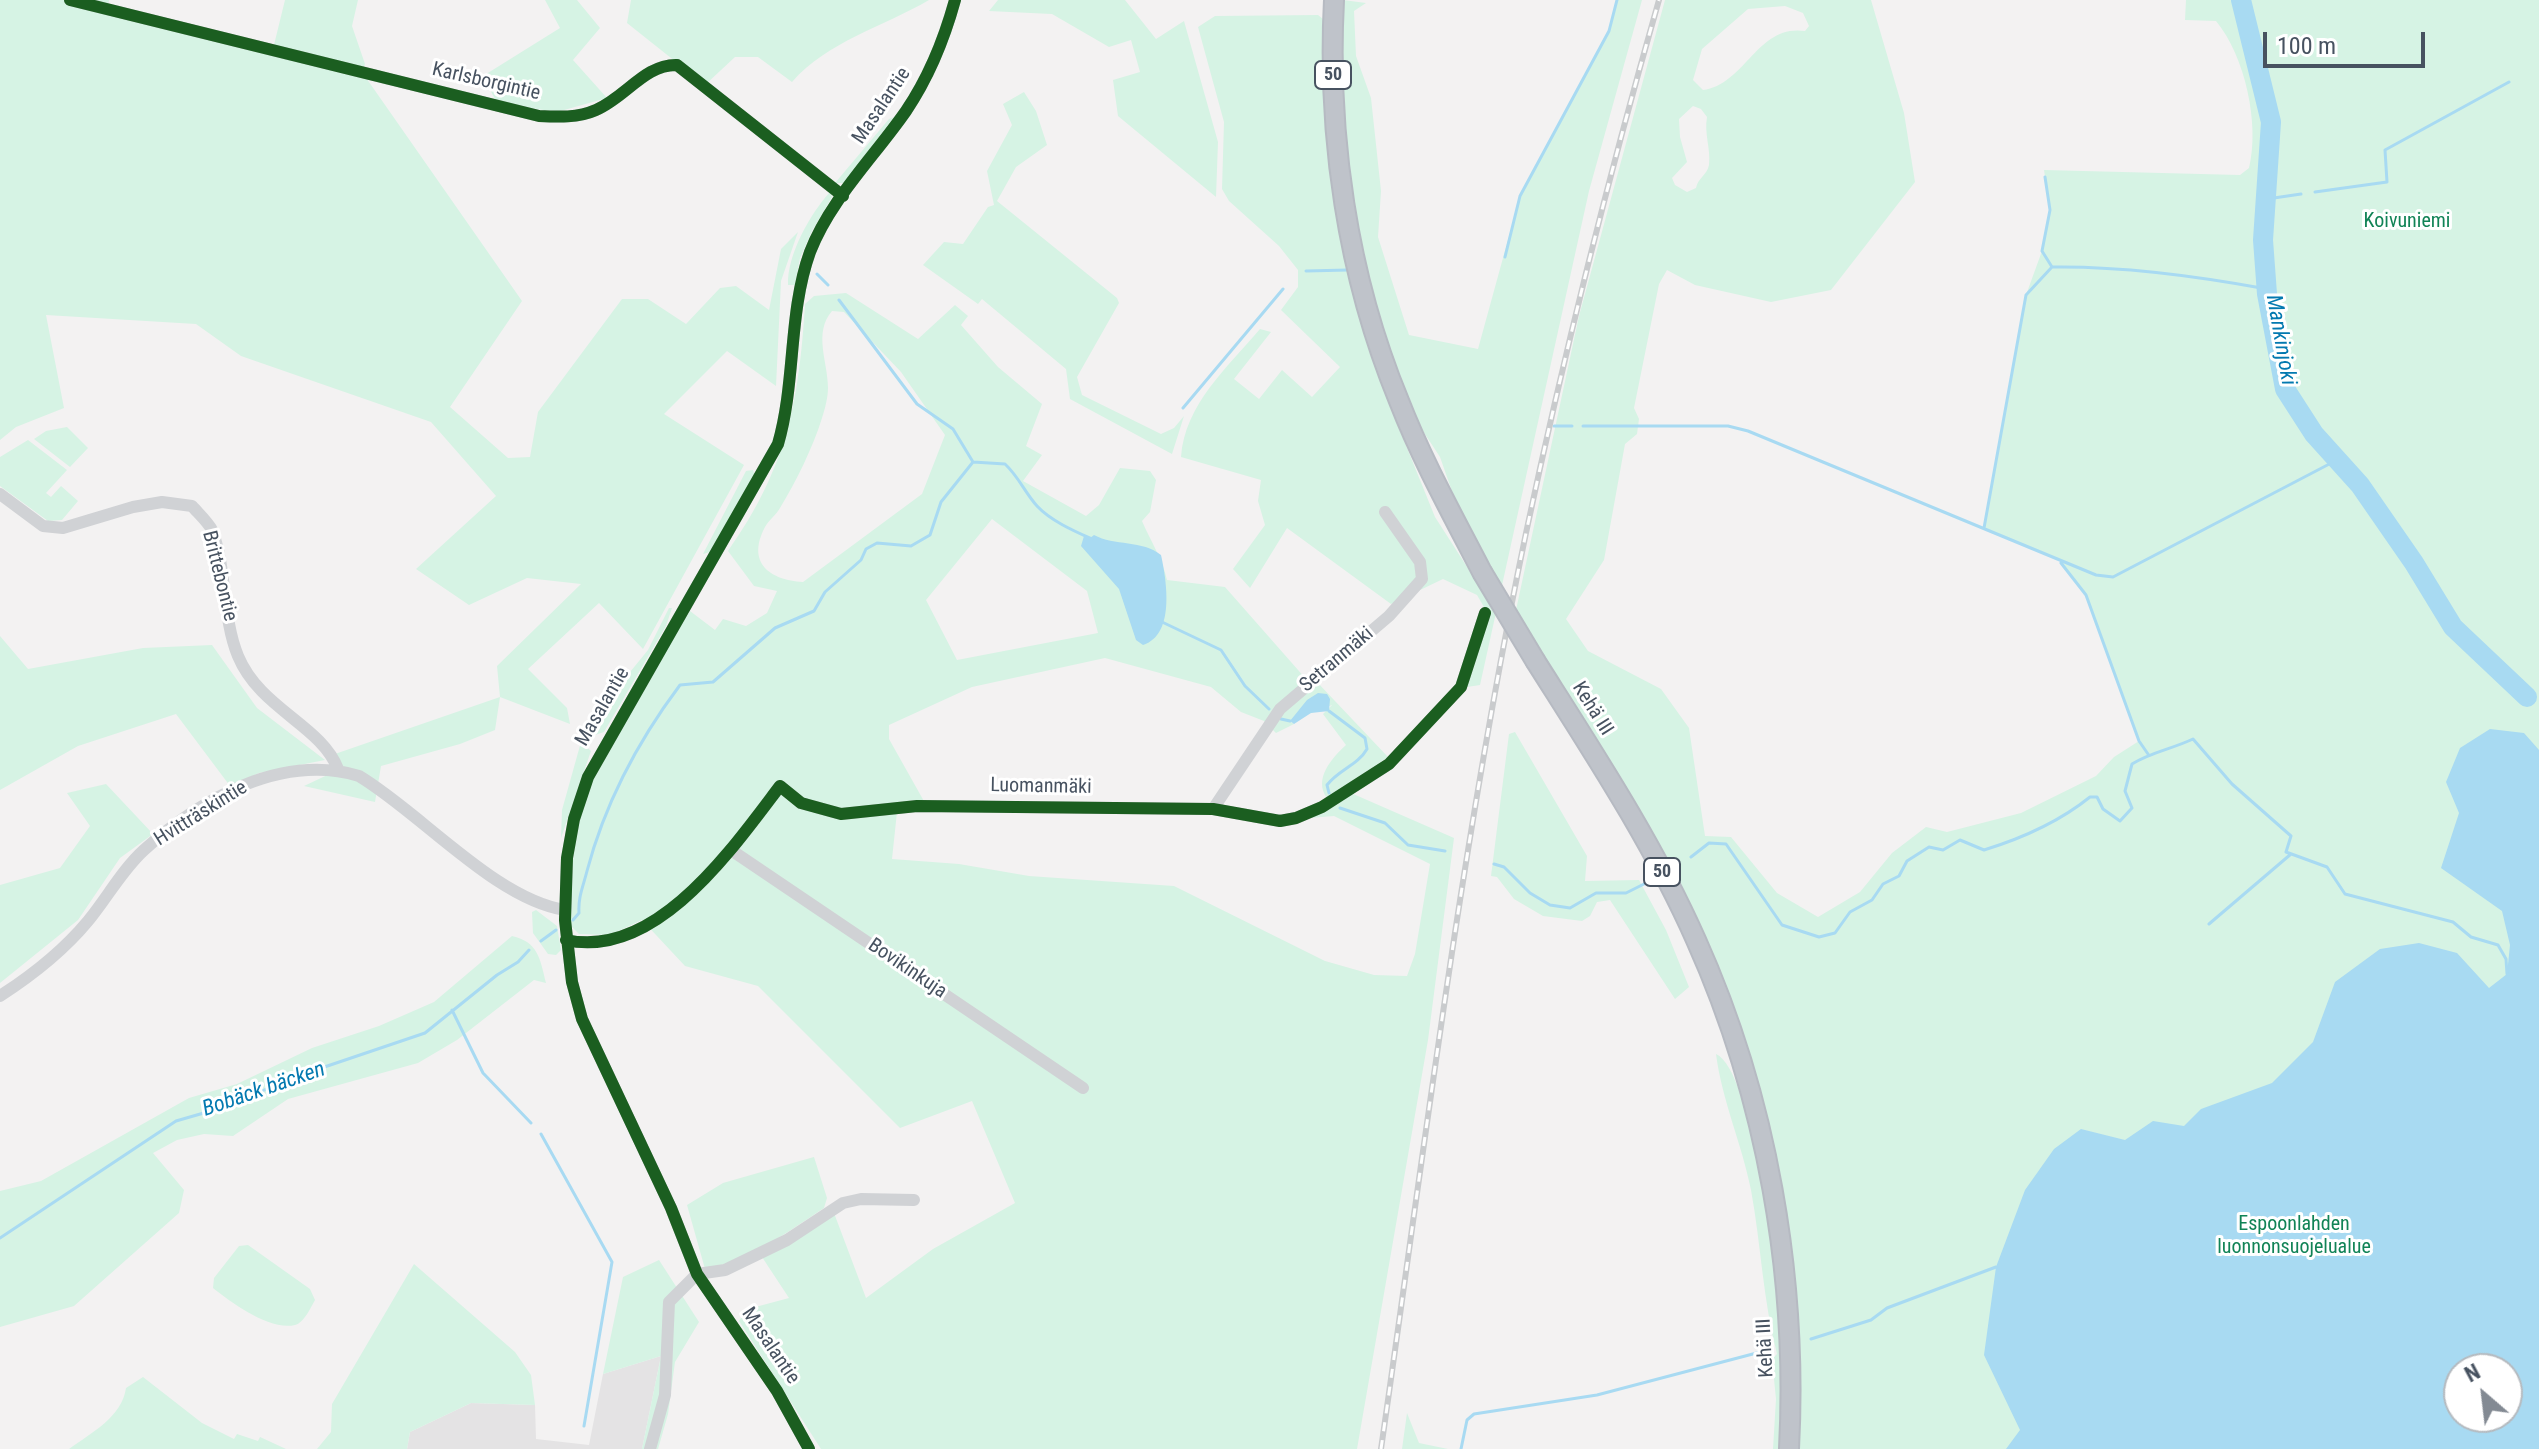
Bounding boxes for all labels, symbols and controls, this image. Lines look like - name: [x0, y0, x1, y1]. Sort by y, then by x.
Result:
- scale bar: [2267, 16, 2429, 66]
- text: 100 m: [2277, 32, 2336, 60]
- street label: Karlsborgintie: [430, 58, 542, 106]
- road number: 50: [1315, 61, 1351, 89]
- street label: Masalantie: [848, 63, 916, 149]
- park label: Koivuniemi: [2364, 210, 2450, 234]
- water label: Mankinjoki: [2259, 293, 2301, 387]
- street label: Brittebontie: [196, 528, 242, 624]
- street label: Setranmäki: [1295, 622, 1379, 698]
- street label: Masalantie: [571, 663, 635, 751]
- street label: Kehä III: [1566, 678, 1618, 740]
- street label: Luomanmäki: [990, 774, 1092, 800]
- street label: Hvitträskintie: [150, 776, 252, 852]
- road number: 50: [1644, 858, 1680, 886]
- street label: Bovikinkuja: [863, 934, 951, 1004]
- water label: Bobäck bäcken: [199, 1057, 329, 1123]
- park label: Espoonlahden luonnonsuojelualue: [2217, 1213, 2371, 1260]
- street label: Masalantie: [736, 1303, 804, 1389]
- street label: Kehä III: [1752, 1318, 1780, 1378]
- north arrow: [2443, 1353, 2523, 1433]
- text: N: [2461, 1359, 2484, 1387]

